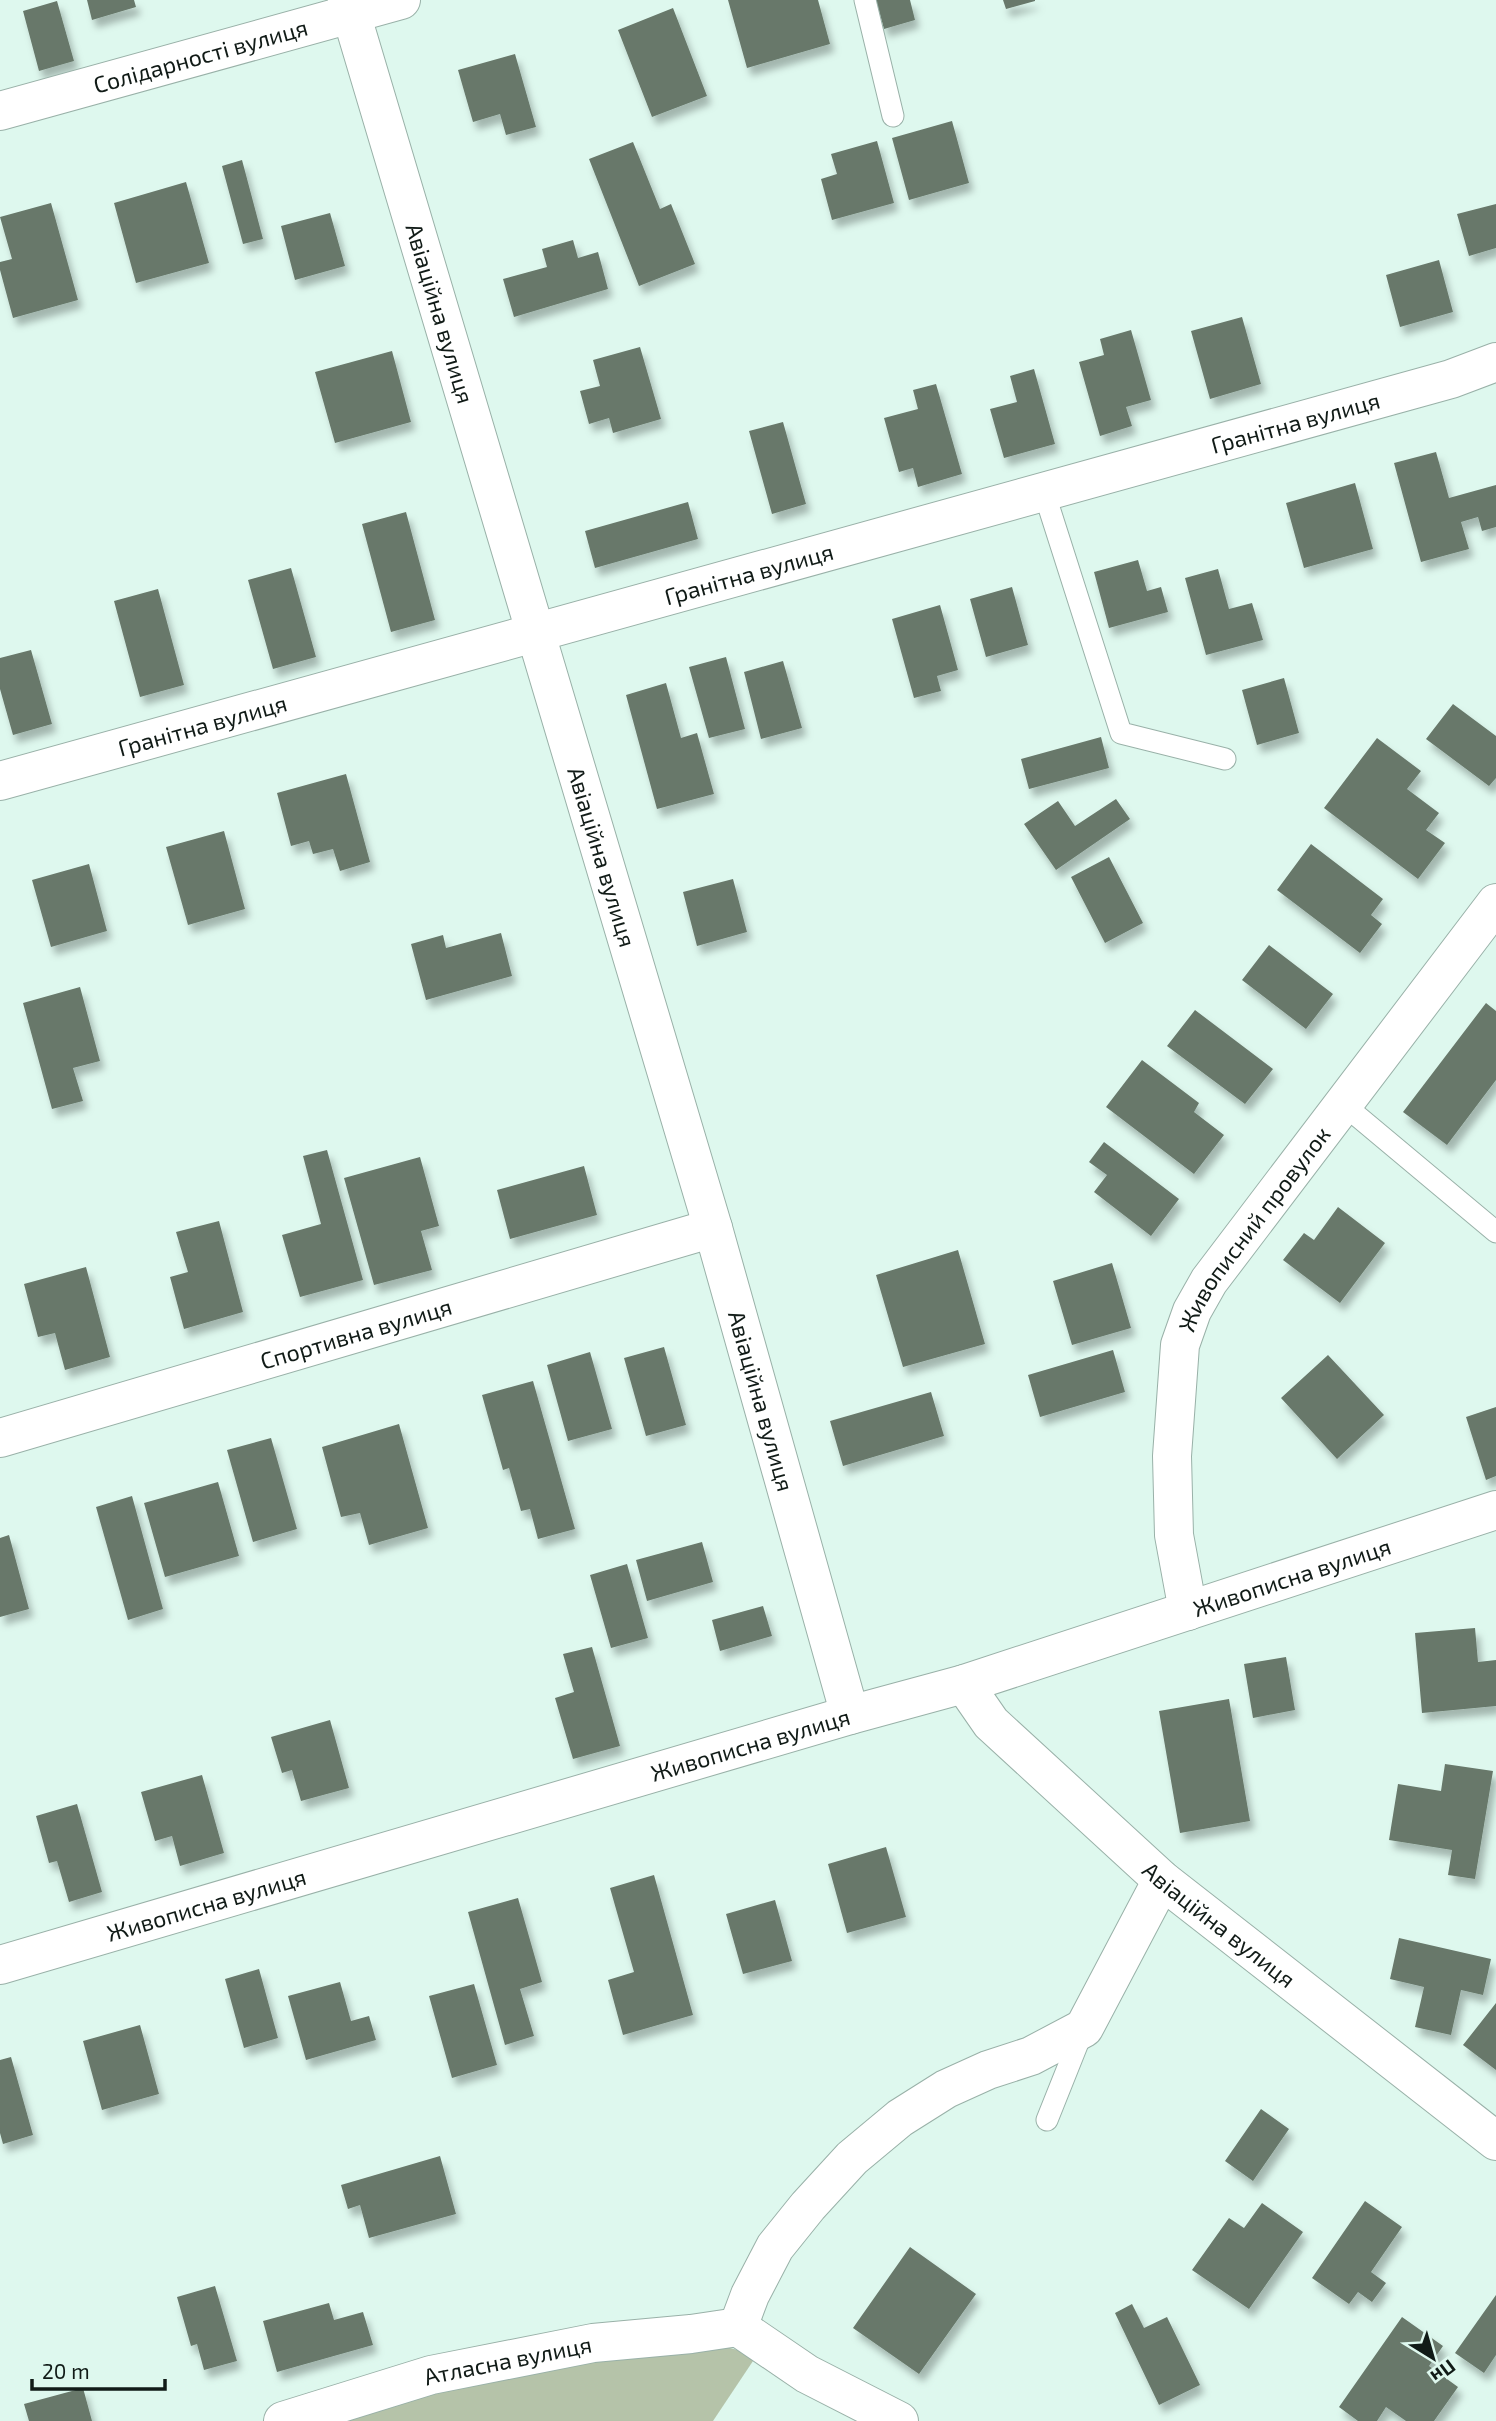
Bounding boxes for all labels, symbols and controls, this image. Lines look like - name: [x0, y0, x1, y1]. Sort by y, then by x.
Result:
- street label: Солідарності вулиця: [90, 13, 311, 98]
- street label: Авіаційна вулиця: [400, 220, 480, 407]
- street label: Гранітна вулиця: [1208, 385, 1383, 459]
- street label: Гранітна вулиця: [661, 537, 836, 610]
- street label: Гранітна вулиця: [115, 688, 290, 762]
- street label: Авіаційна вулиця: [562, 763, 642, 950]
- street label: Живописний провулок: [1172, 1120, 1336, 1335]
- street label: Спортивна вулиця: [257, 1292, 455, 1375]
- street label: Авіаційна вулиця: [723, 1307, 800, 1494]
- street label: Живописна вулиця: [1189, 1531, 1394, 1622]
- street label: Живописна вулиця: [647, 1702, 853, 1787]
- street label: Авіаційна вулиця: [1137, 1856, 1301, 1993]
- street label: Живописна вулиця: [103, 1862, 309, 1947]
- north arrow: [1398, 2323, 1468, 2393]
- street label: Атласна вулиця: [420, 2330, 594, 2391]
- scale bar: [32, 2348, 164, 2392]
- text: Пн: [1427, 2355, 1460, 2389]
- text: 20 m: [42, 2358, 90, 2383]

